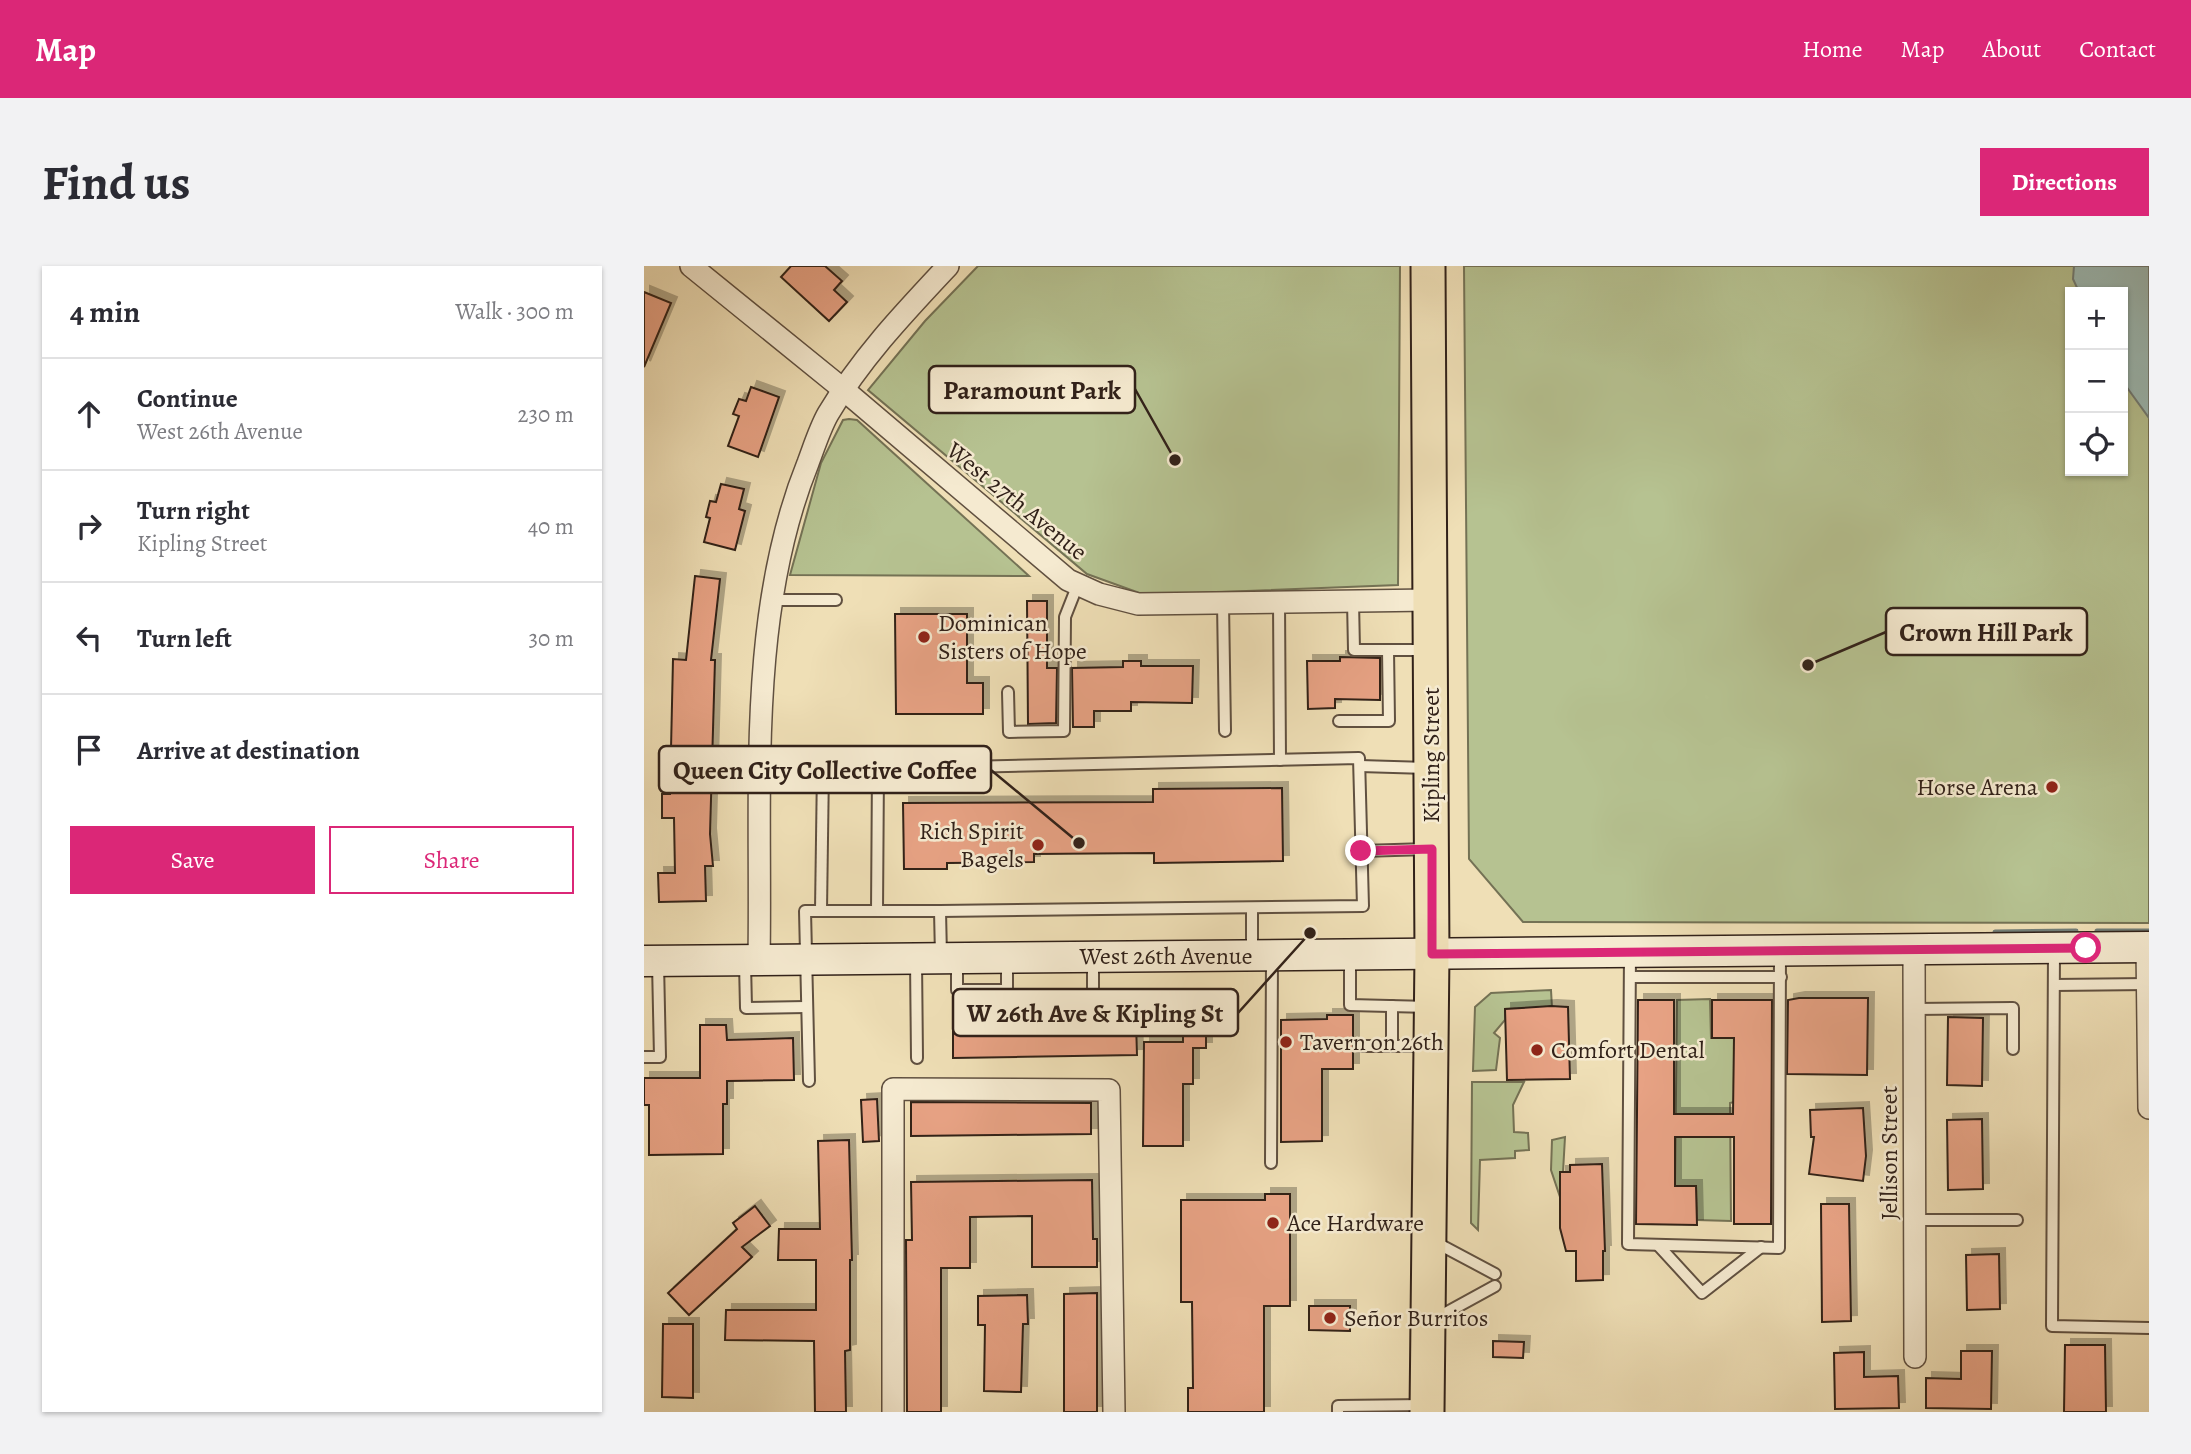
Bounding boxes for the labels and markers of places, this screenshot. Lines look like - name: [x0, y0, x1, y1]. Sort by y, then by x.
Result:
- callout: Paramount Park: [929, 366, 1135, 413]
- place label: Dominican Sisters of Hope: [938, 607, 1087, 667]
- callout: Crown Hill Park: [1886, 608, 2087, 655]
- marker: Dominican Sisters of Hope: [916, 629, 932, 645]
- callout: Queen City Collective Coffee: [659, 746, 991, 793]
- place label: Horse Arena: [1917, 771, 2039, 803]
- marker: Horse Arena: [2044, 779, 2060, 795]
- place label: Rich Spirit Bagels: [919, 815, 1024, 875]
- marker: Rich Spirit Bagels: [1030, 837, 1046, 853]
- callout: W 26th Ave & Kipling St: [953, 989, 1238, 1036]
- place label: Tavern on 26th: [1300, 1026, 1444, 1058]
- marker: Tavern on 26th: [1278, 1034, 1294, 1050]
- place label: Comfort Dental: [1551, 1034, 1705, 1066]
- marker: Comfort Dental: [1529, 1042, 1545, 1058]
- place label: Ace Hardware: [1286, 1207, 1424, 1239]
- marker: Ace Hardware: [1265, 1215, 1281, 1231]
- place label: Señor Burritos: [1344, 1302, 1488, 1334]
- marker: Señor Burritos: [1322, 1310, 1338, 1326]

